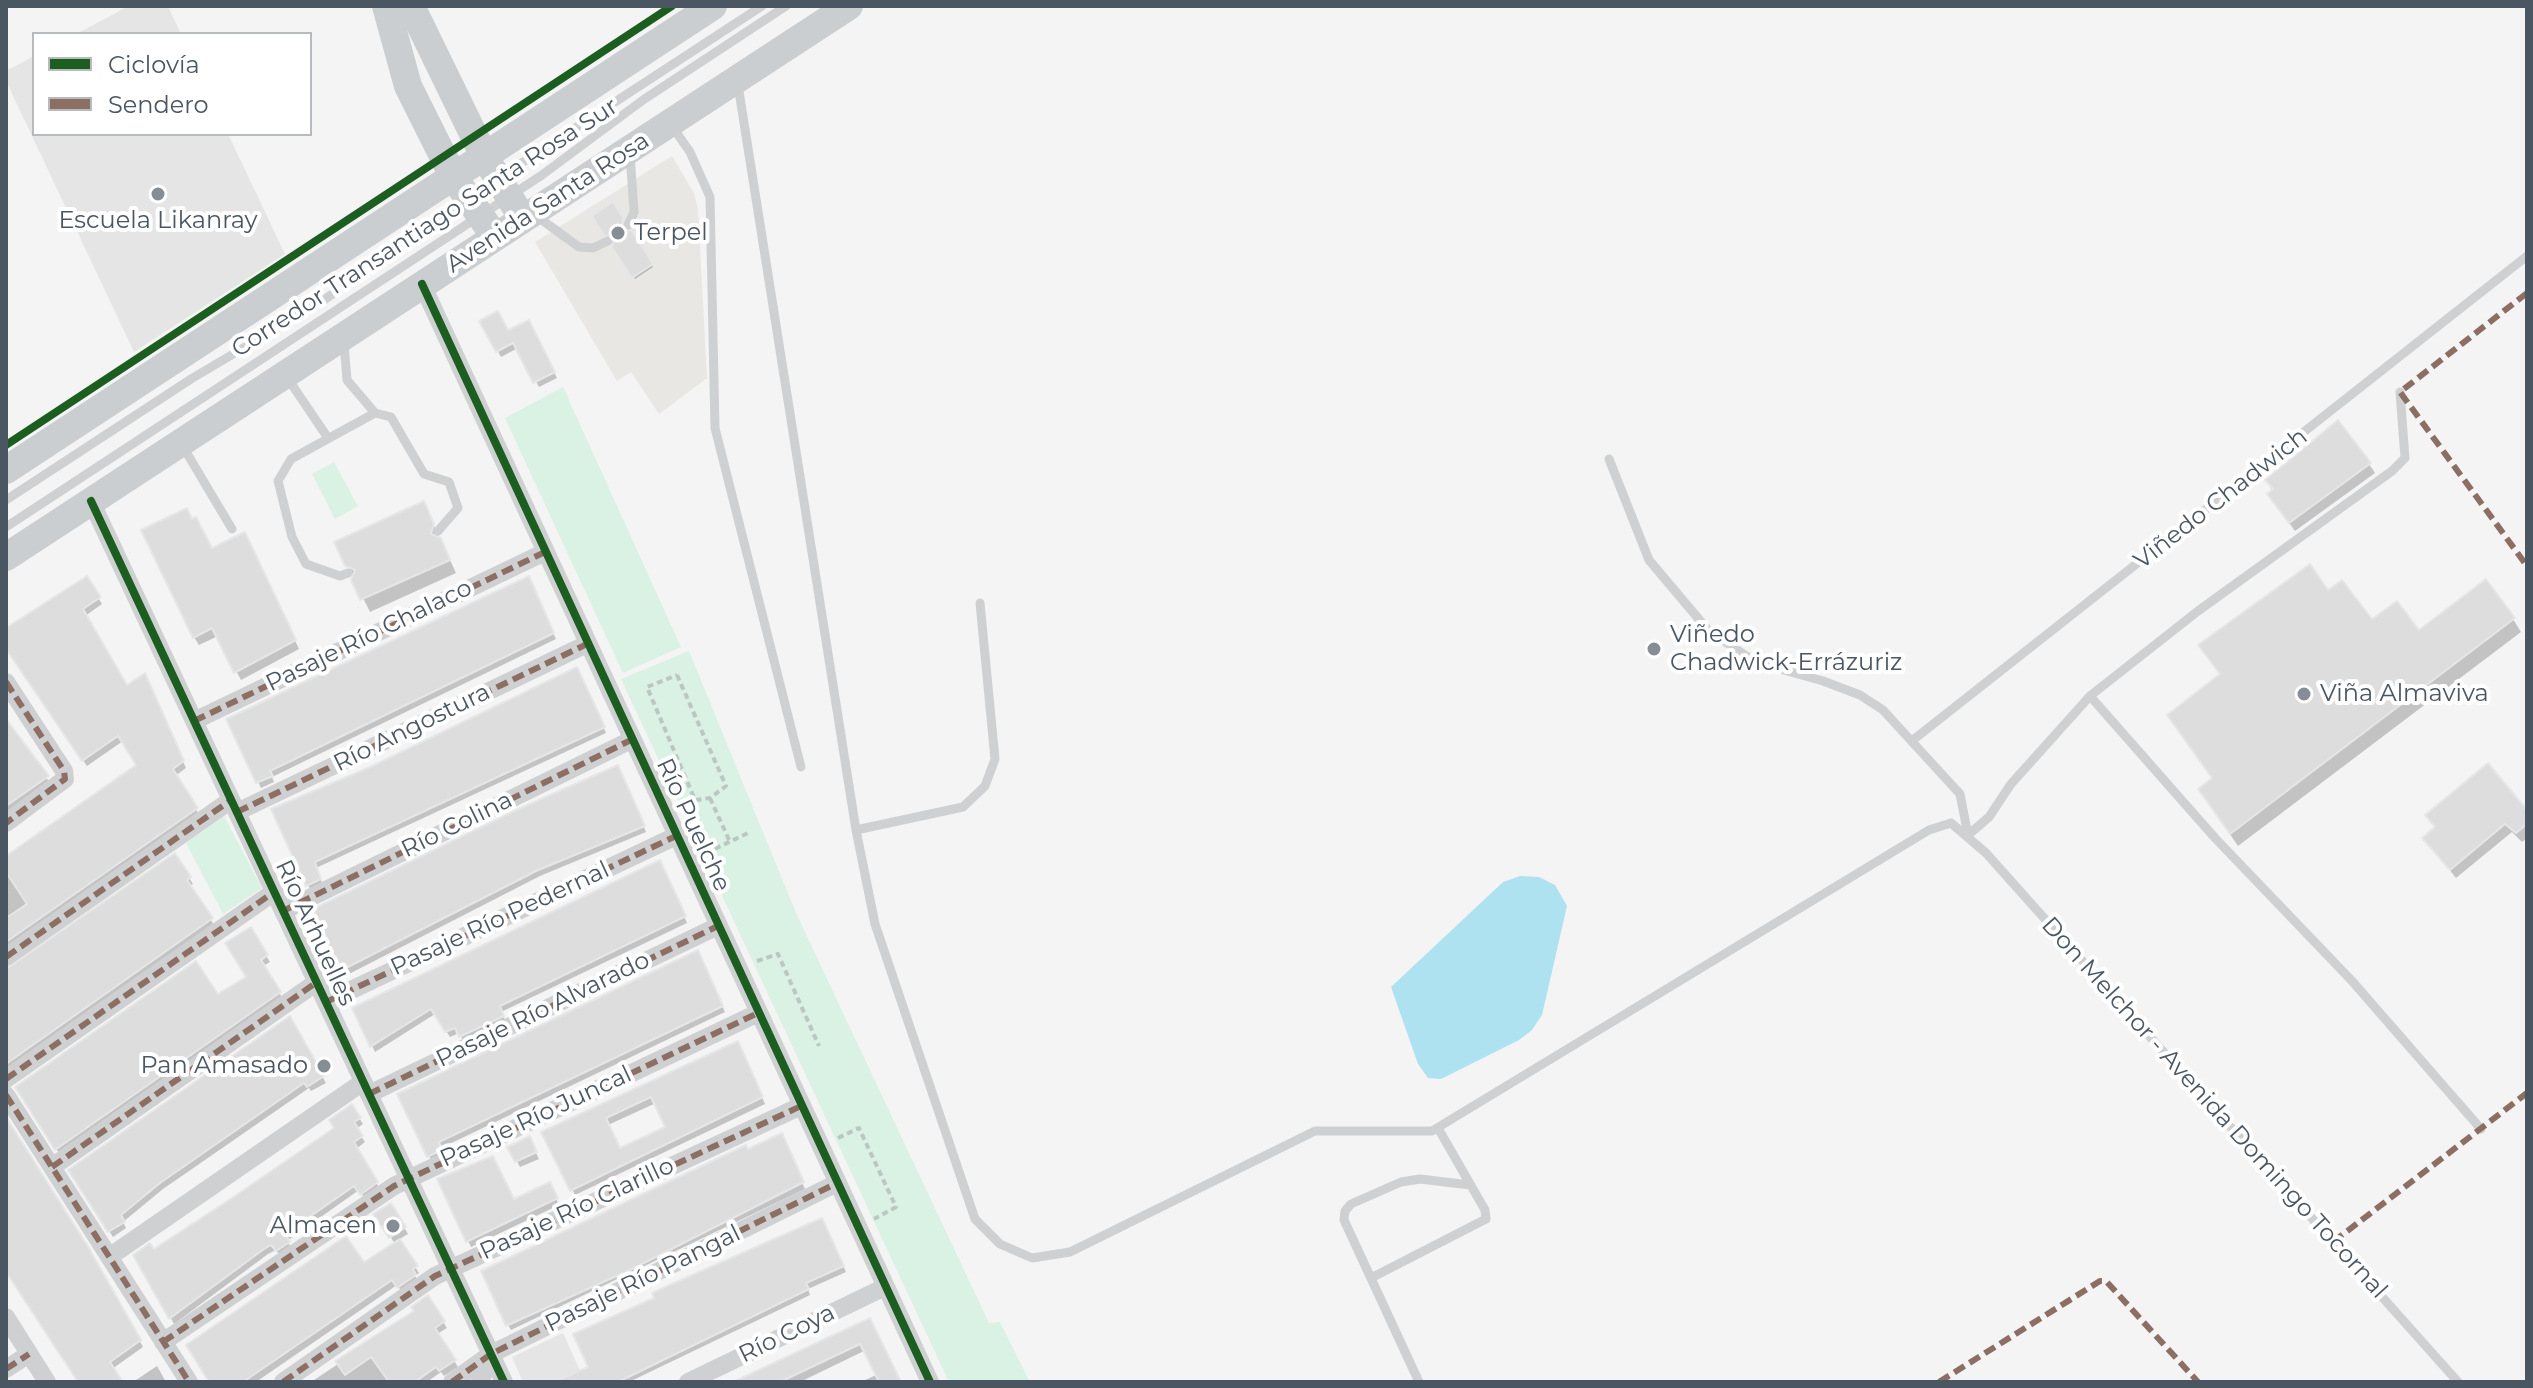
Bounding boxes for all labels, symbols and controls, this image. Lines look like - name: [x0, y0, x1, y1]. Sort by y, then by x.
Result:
- legend: [32, 32, 312, 136]
- text: Ciclovía: [108, 50, 200, 79]
- text: Sendero: [108, 90, 209, 119]
- street label: Corredor Transantiago Santa Rosa Sur: [227, 92, 623, 364]
- street label: Avenida Santa Rosa: [441, 127, 655, 279]
- marker: Escuela Likanray: [149, 185, 167, 203]
- place label: Escuela Likanray: [58, 207, 258, 235]
- place label: Terpel: [634, 219, 708, 247]
- marker: Terpel: [609, 224, 627, 242]
- street label: Viñedo Chadwich: [2129, 422, 2313, 576]
- street label: Pasaje Río Chalaco: [261, 574, 477, 698]
- place label: Viñedo Chadwick-Errázuriz: [1670, 621, 1902, 677]
- marker: Viñedo Chadwick-Errázuriz: [1645, 640, 1663, 658]
- street label: Río Angostura: [329, 678, 495, 778]
- place label: Viña Almaviva: [2320, 680, 2489, 708]
- marker: Viña Almaviva: [2295, 685, 2313, 703]
- street label: Río Puelche: [650, 754, 736, 896]
- street label: Río Colina: [397, 786, 517, 864]
- street label: Río Arhuelles: [269, 855, 361, 1011]
- street label: Pasaje Río Pedernal: [386, 856, 614, 982]
- street label: Don Melchor - Avenida Domingo Tocornal: [2035, 911, 2393, 1305]
- street label: Pasaje Río Alvarado: [432, 946, 654, 1074]
- place label: Pan Amasado: [140, 1052, 308, 1080]
- marker: Pan Amasado: [315, 1057, 333, 1075]
- street label: Pasaje Río Juncal: [436, 1060, 636, 1174]
- street label: Pasaje Río Clarillo: [475, 1151, 679, 1267]
- place label: Almacen: [270, 1212, 377, 1240]
- marker: Almacen: [384, 1217, 402, 1235]
- street label: Pasaje Río Pangal: [541, 1219, 745, 1339]
- street label: Río Coya: [734, 1298, 840, 1370]

